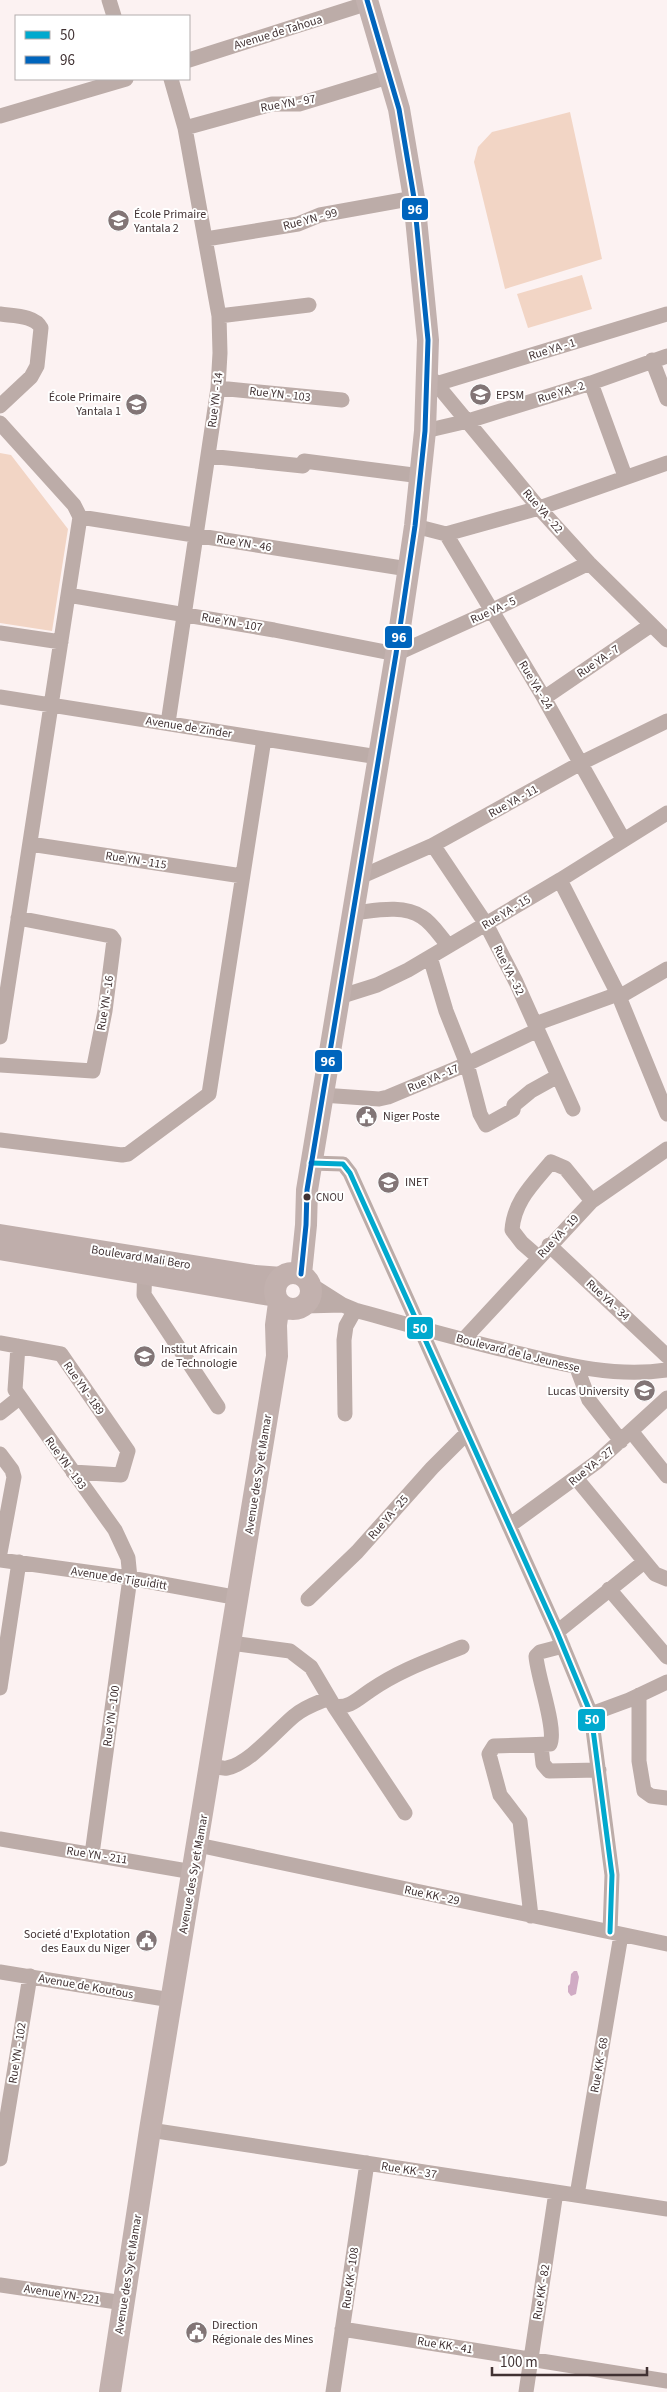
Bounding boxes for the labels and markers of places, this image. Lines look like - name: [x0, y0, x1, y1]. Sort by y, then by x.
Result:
- place label: École Primaire Yantala 2: [133, 206, 206, 237]
- school or university icon: École Primaire Yantala 2: [106, 209, 130, 233]
- school or university icon: EPSM: [468, 383, 492, 407]
- place label: EPSM: [496, 387, 524, 404]
- place label: École Primaire Yantala 1: [49, 389, 121, 420]
- school or university icon: École Primaire Yantala 1: [125, 392, 149, 416]
- public building icon: Niger Poste: [355, 1104, 379, 1128]
- place label: Niger Poste: [383, 1108, 440, 1125]
- school or university icon: INET: [377, 1170, 401, 1194]
- place label: INET: [405, 1174, 429, 1191]
- place label: CNOU: [316, 1190, 344, 1205]
- marker: CNOU: [302, 1192, 312, 1202]
- place label: Institut Africain de Technologie: [161, 1341, 238, 1372]
- school or university icon: Institut Africain de Technologie: [133, 1344, 157, 1368]
- school or university icon: Lucas University: [633, 1379, 657, 1403]
- place label: Lucas University: [547, 1383, 629, 1400]
- place label: Societé d'Explotation des Eaux du Niger: [24, 1926, 131, 1957]
- public building icon: Societé d'Explotation des Eaux du Niger: [134, 1929, 158, 1953]
- place label: Direction Régionale des Mines: [212, 2317, 313, 2348]
- public building icon: Direction Régionale des Mines: [184, 2320, 208, 2344]

